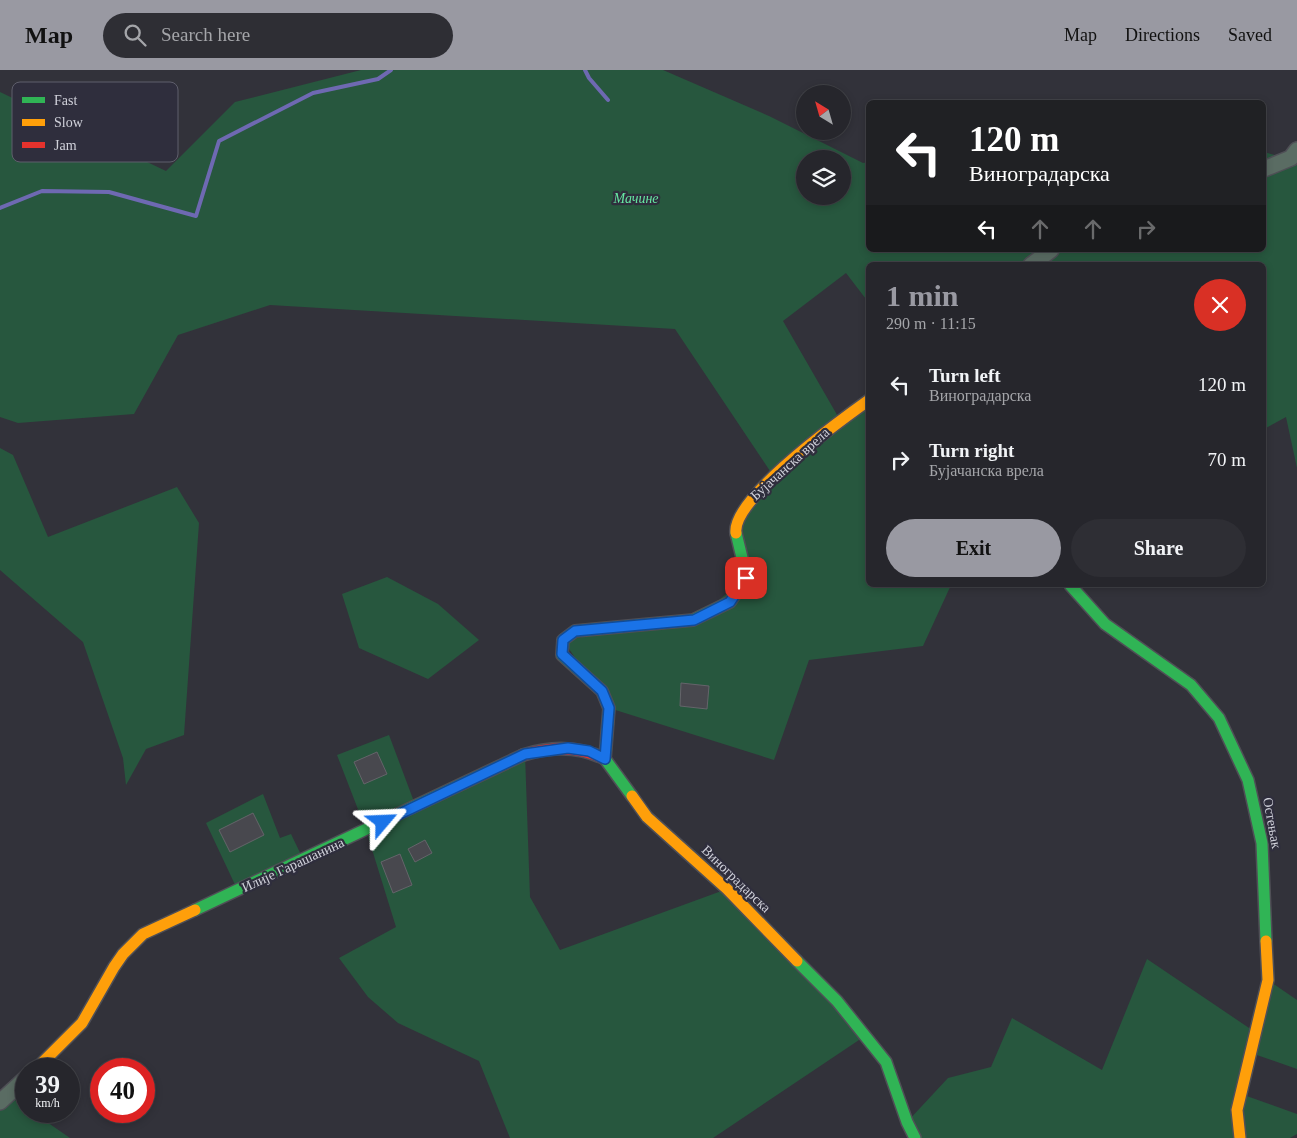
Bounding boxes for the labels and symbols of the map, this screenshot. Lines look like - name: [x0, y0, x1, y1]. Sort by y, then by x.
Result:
- legend: [12, 82, 178, 162]
- north arrow: [796, 85, 851, 140]
- text: Fast: [54, 93, 77, 108]
- text: Slow: [54, 115, 84, 130]
- text: Jam: [54, 138, 77, 153]
- park label: Мачине: [612, 191, 659, 206]
- street label: Бујачанска врела: [748, 424, 833, 503]
- pin: [725, 557, 767, 599]
- position arrow: [356, 795, 408, 847]
- street label: Остењак: [1260, 796, 1284, 850]
- street label: Илије Гарашанина: [240, 834, 347, 895]
- street label: Виноградарска: [699, 842, 774, 916]
- speed limit sign: 40: [90, 1058, 155, 1123]

